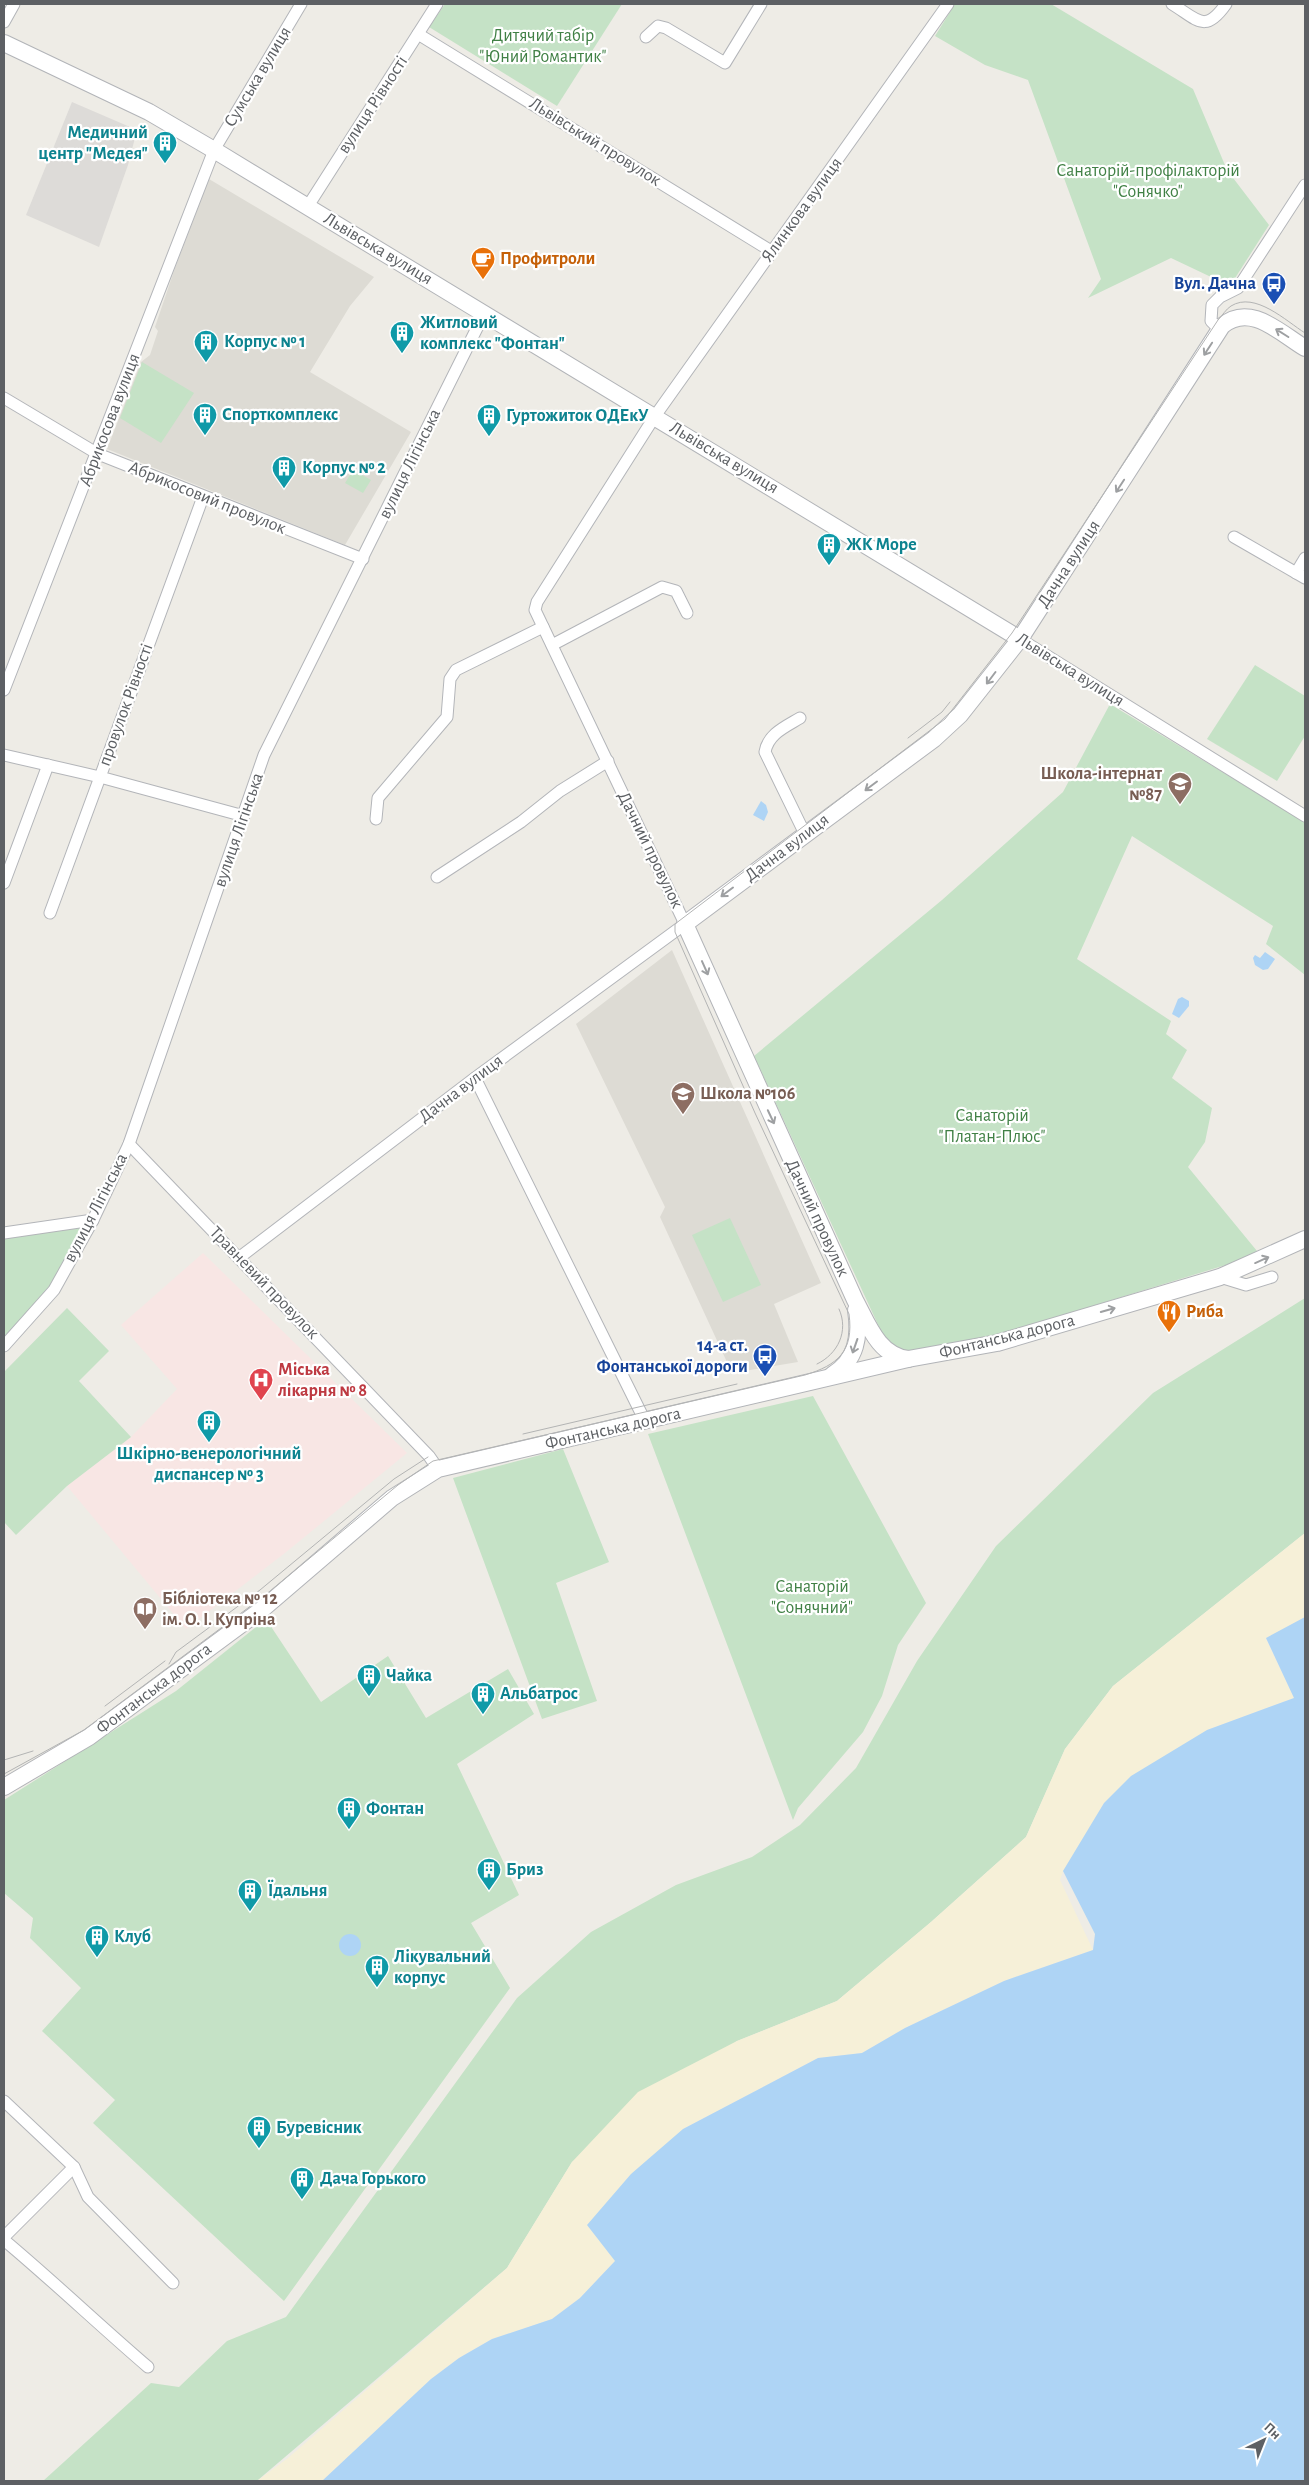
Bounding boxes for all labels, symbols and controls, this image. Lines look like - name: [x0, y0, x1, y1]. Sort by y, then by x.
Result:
- street label: Сумська вулиця: [221, 24, 295, 130]
- park label: Дитячий табір "Юний Романтик": [479, 26, 607, 66]
- street label: вулиця Рівності: [335, 53, 411, 157]
- street label: Львівський провулок: [526, 94, 665, 190]
- place label: Медичний центр "Медея": [38, 124, 148, 163]
- building icon: Медичний центр "Медея": [152, 130, 178, 164]
- street label: Ялинкова вулиця: [758, 154, 846, 266]
- park label: Санаторій-профілакторій "Сонячко": [1056, 162, 1240, 201]
- street label: Львівська вулиця: [320, 209, 436, 289]
- cafe icon: Профитроли: [470, 246, 496, 280]
- place label: Профитроли: [500, 250, 595, 268]
- bus stop icon: Вул. Дачна: [1261, 271, 1287, 305]
- place label: Вул. Дачна: [1174, 275, 1256, 293]
- place label: Житловий комплекс "Фонтан": [420, 314, 565, 353]
- building icon: Житловий комплекс "Фонтан": [389, 320, 415, 354]
- one-way arrow: [1275, 328, 1289, 338]
- building icon: Корпус № 1: [193, 329, 219, 363]
- place label: Корпус № 1: [224, 333, 306, 351]
- one-way arrow: [1202, 342, 1213, 356]
- street label: Абрикосова вулиця: [75, 351, 144, 489]
- building icon: Спорткомплекс: [192, 402, 218, 436]
- building icon: Гуртожиток ОДЕкУ: [476, 403, 502, 437]
- place label: Спорткомплекс: [222, 406, 338, 424]
- street label: вулиця Лігінська: [376, 406, 444, 522]
- place label: Гуртожиток ОДЕкУ: [506, 407, 649, 425]
- street label: Львівська вулиця: [666, 418, 782, 498]
- building icon: Корпус № 2: [271, 455, 297, 489]
- street label: Абрикосовий провулок: [126, 457, 289, 538]
- place label: Корпус № 2: [302, 459, 386, 477]
- one-way arrow: [1115, 479, 1125, 493]
- street label: Дачна вулиця: [1034, 517, 1104, 611]
- building icon: ЖК Море: [816, 532, 842, 566]
- place label: ЖК Море: [846, 536, 917, 554]
- street label: Львівська вулиця: [1013, 630, 1127, 710]
- street label: провулок Рівності: [95, 641, 157, 769]
- one-way arrow: [985, 671, 996, 684]
- place label: Школа-інтернат №87: [1040, 765, 1163, 804]
- street label: вулиця Лігінська: [211, 771, 267, 889]
- school or university icon: Школа-інтернат №87: [1167, 771, 1193, 805]
- one-way arrow: [864, 781, 878, 791]
- street label: Дачний провулок: [614, 789, 686, 912]
- street label: Дачна вулиця: [742, 811, 832, 885]
- one-way arrow: [721, 887, 734, 898]
- one-way arrow: [700, 960, 710, 975]
- street label: Дачна вулиця: [416, 1052, 506, 1126]
- school or university icon: Школа №106: [670, 1081, 696, 1115]
- place label: Школа №106: [700, 1085, 796, 1103]
- park label: Санаторій "Платан-Плюс": [938, 1107, 1046, 1146]
- one-way arrow: [766, 1109, 776, 1124]
- street label: вулиця Лігінська: [61, 1151, 131, 1265]
- street label: Дачний провулок: [782, 1157, 852, 1280]
- street label: Травневий провулок: [206, 1223, 323, 1343]
- one-way arrow: [1254, 1254, 1269, 1264]
- restaurant icon: Риба: [1156, 1299, 1182, 1333]
- place label: Риба: [1186, 1303, 1224, 1321]
- one-way arrow: [1100, 1305, 1116, 1315]
- street label: Фонтанська дорога: [937, 1311, 1077, 1363]
- place label: 14-а ст. Фонтанської дороги: [597, 1337, 748, 1376]
- one-way arrow: [850, 1338, 859, 1354]
- bus stop icon: 14-а ст. Фонтанської дороги: [752, 1343, 778, 1377]
- place label: Міська лікарня № 8: [278, 1361, 367, 1400]
- hospital icon: Міська лікарня № 8: [248, 1367, 274, 1401]
- street label: Фонтанська дорога: [543, 1405, 683, 1453]
- building icon: Шкірно-венерологічний диспансер № 3: [196, 1409, 222, 1443]
- place label: Шкірно-венерологічний диспансер № 3: [117, 1445, 301, 1484]
- park label: Санаторій "Сонячний": [771, 1578, 853, 1617]
- place label: Бібліотека № 12 ім. О. І. Купріна: [162, 1590, 278, 1629]
- library icon: Бібліотека № 12 ім. О. І. Купріна: [132, 1596, 158, 1630]
- street label: Фонтанська дорога: [93, 1640, 215, 1738]
- building icon: Чайка: [356, 1663, 382, 1697]
- place label: Чайка: [386, 1667, 432, 1685]
- building icon: Альбатрос: [470, 1681, 496, 1715]
- place label: Альбатрос: [500, 1685, 578, 1703]
- building icon: Фонтан: [336, 1796, 362, 1830]
- place label: Фонтан: [366, 1800, 424, 1818]
- building icon: Бриз: [476, 1857, 502, 1891]
- place label: Бриз: [506, 1861, 543, 1879]
- building icon: Їдальня: [237, 1878, 263, 1912]
- place label: Їдальня: [267, 1879, 327, 1900]
- building icon: Клуб: [84, 1924, 110, 1958]
- place label: Клуб: [114, 1928, 151, 1946]
- place label: Лікувальний корпус: [394, 1948, 491, 1987]
- building icon: Лікувальний корпус: [364, 1954, 390, 1988]
- building icon: Буревісник: [246, 2115, 272, 2149]
- place label: Буревісник: [276, 2119, 362, 2137]
- building icon: Дача Горького: [289, 2166, 315, 2200]
- place label: Дача Горького: [320, 2170, 426, 2188]
- north arrow: [1239, 2415, 1289, 2465]
- text: Пн: [1261, 2420, 1283, 2442]

